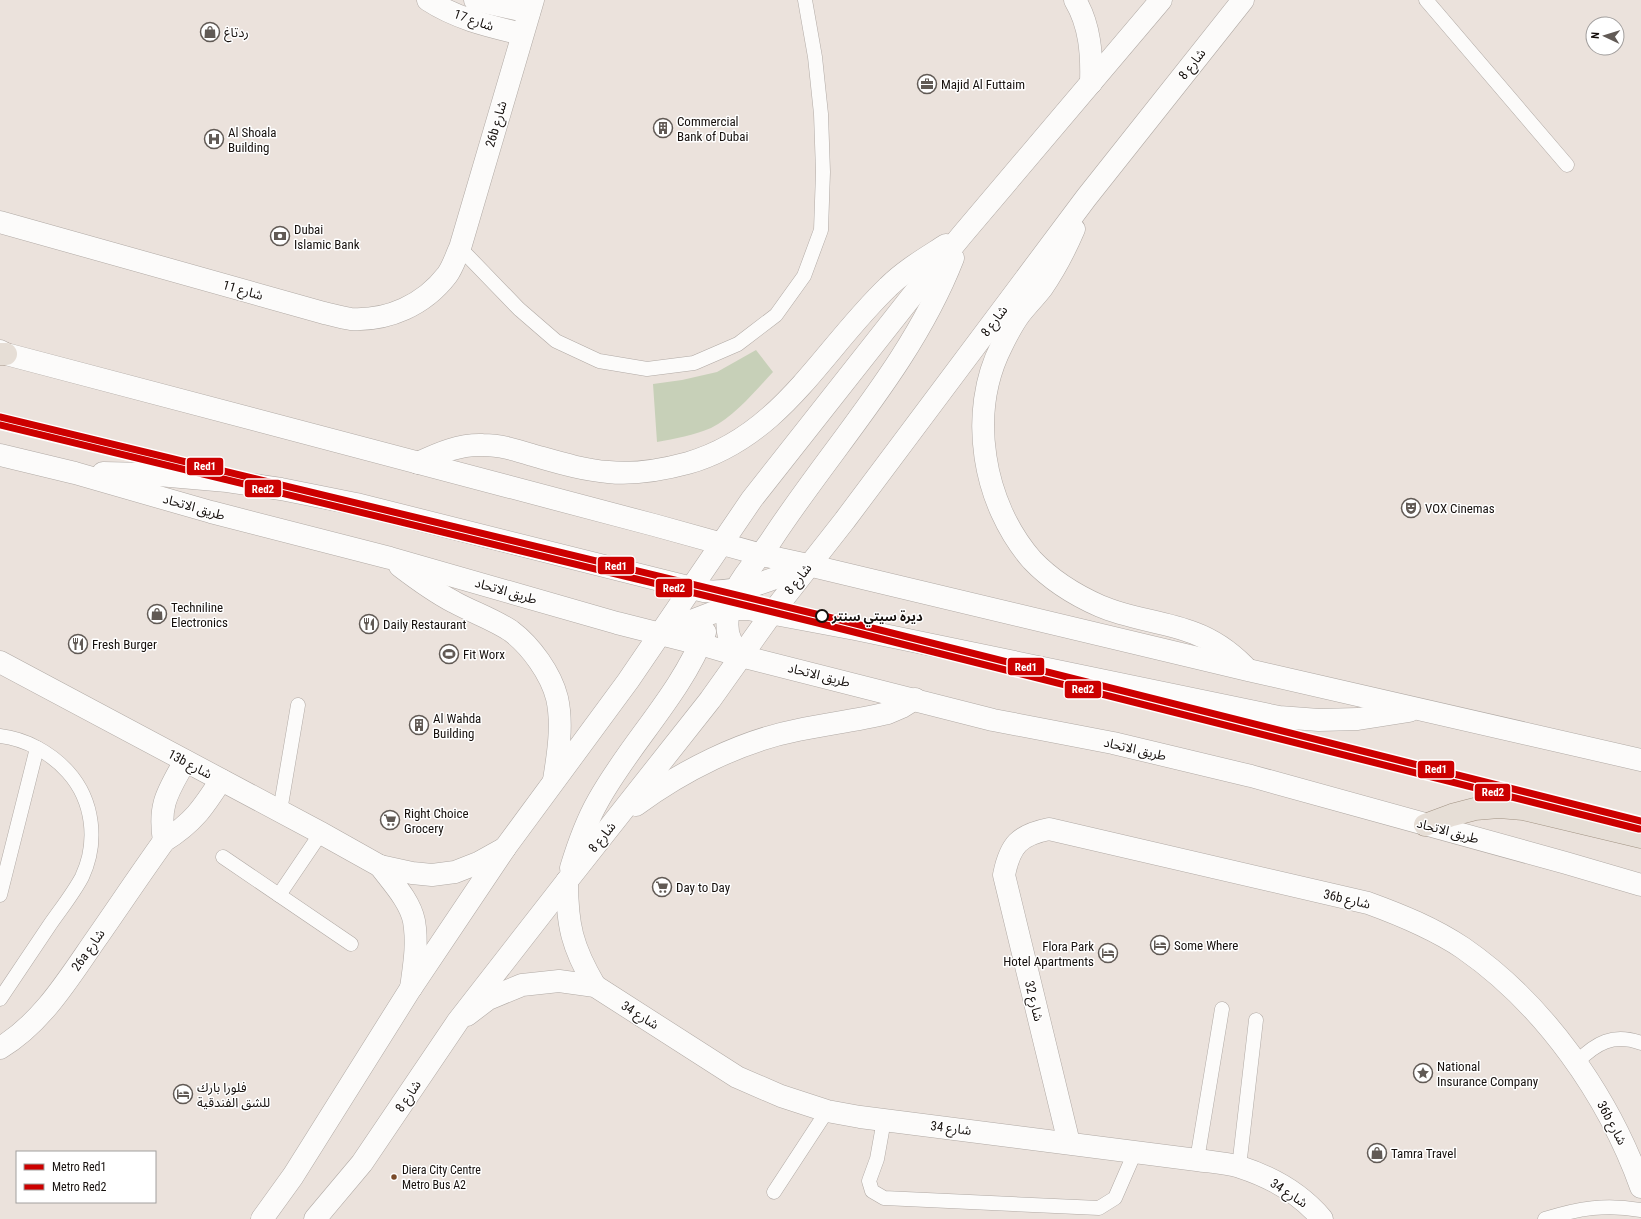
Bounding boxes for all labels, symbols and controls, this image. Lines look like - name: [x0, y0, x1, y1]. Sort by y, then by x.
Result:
- street label: شارع 17: [451, 6, 496, 37]
- north arrow: [1585, 16, 1625, 56]
- shop icon: ردتاغ: [199, 21, 221, 43]
- place label: ردتاغ: [224, 25, 249, 43]
- text: N: [1589, 31, 1602, 39]
- street label: شارع 8: [1175, 46, 1211, 84]
- office icon: Majid Al Futtaim: [916, 73, 938, 95]
- place label: Majid Al Futtaim: [941, 77, 1025, 92]
- street label: 26b شارع: [482, 99, 513, 150]
- place label: Commercial Bank of Dubai: [677, 114, 748, 144]
- building icon: Commercial Bank of Dubai: [652, 117, 674, 139]
- place label: Al Shoala Building: [228, 125, 276, 155]
- hospital icon: Al Shoala Building: [203, 128, 225, 150]
- place label: Dubai Islamic Bank: [294, 222, 360, 252]
- bank icon: Dubai Islamic Bank: [269, 225, 291, 247]
- street label: شارع 11: [220, 277, 265, 306]
- street label: شارع 8: [978, 303, 1013, 341]
- line badge: Red1: [186, 457, 224, 476]
- text: Red1: [194, 460, 216, 473]
- line badge: Red2: [244, 479, 282, 498]
- text: Red2: [252, 483, 275, 496]
- street label: طريق الاتحاد: [161, 491, 227, 524]
- theatre icon: VOX Cinemas: [1400, 497, 1422, 519]
- place label: VOX Cinemas: [1425, 501, 1495, 516]
- line badge: Red1: [597, 556, 635, 575]
- text: Red1: [605, 560, 627, 573]
- street label: شارع 8: [781, 561, 817, 599]
- street label: طريق الاتحاد: [473, 575, 539, 608]
- line badge: Red2: [655, 578, 693, 598]
- text: Red2: [663, 582, 686, 595]
- place label: Techniline Electronics: [171, 600, 228, 630]
- shop icon: Techniline Electronics: [146, 603, 168, 625]
- marker: ديرة سيتي سنتر: [815, 609, 829, 623]
- place label: ديرة سيتي سنتر: [831, 609, 923, 627]
- restaurant icon: Daily Restaurant: [358, 613, 380, 635]
- place label: Daily Restaurant: [383, 617, 467, 632]
- restaurant icon: Fresh Burger: [67, 633, 89, 655]
- place label: Fresh Burger: [92, 637, 157, 652]
- sports icon: Fit Worx: [438, 643, 460, 665]
- place label: Fit Worx: [463, 647, 505, 662]
- line badge: Red1: [1007, 657, 1045, 676]
- street label: طريق الاتحاد: [786, 660, 852, 691]
- text: Red1: [1015, 661, 1037, 674]
- line badge: Red2: [1064, 680, 1102, 699]
- text: Red2: [1072, 683, 1095, 696]
- place label: Al Wahda Building: [433, 711, 481, 741]
- building icon: Al Wahda Building: [408, 714, 430, 736]
- street label: طريق الاتحاد: [1102, 735, 1168, 764]
- street label: 13b شارع: [164, 746, 215, 784]
- line badge: Red1: [1417, 760, 1455, 779]
- text: Red1: [1425, 763, 1447, 776]
- line badge: Red2: [1474, 783, 1511, 802]
- text: Red2: [1482, 786, 1505, 799]
- place label: Right Choice Grocery: [404, 806, 469, 836]
- supermarket icon: Right Choice Grocery: [379, 809, 401, 831]
- street label: طريق الاتحاد: [1415, 816, 1481, 848]
- street label: شارع 8: [585, 819, 621, 857]
- supermarket icon: Day to Day: [651, 876, 673, 898]
- place label: Day to Day: [676, 880, 731, 895]
- street label: 36b شارع: [1321, 886, 1372, 915]
- street label: 26a شارع: [68, 926, 110, 975]
- hotel icon: Some Where: [1149, 934, 1171, 956]
- place label: Some Where: [1174, 938, 1238, 953]
- place label: Flora Park Hotel Apartments: [1003, 939, 1094, 969]
- hotel icon: Flora Park Hotel Apartments: [1097, 942, 1119, 964]
- street label: شارع 32: [1019, 979, 1046, 1024]
- street label: شارع 34: [617, 998, 661, 1035]
- place label: National Insurance Company: [1437, 1059, 1539, 1089]
- place icon: National Insurance Company: [1412, 1062, 1434, 1084]
- street label: شارع 8: [392, 1077, 426, 1116]
- place label: فلورا بارك للشق الفندقية: [197, 1080, 270, 1111]
- hotel icon: فلورا بارك للشق الفندقية: [172, 1083, 194, 1105]
- street label: 36b شارع: [1592, 1098, 1630, 1149]
- street label: شارع 34: [929, 1118, 972, 1141]
- shop icon: Tamra Travel: [1366, 1142, 1388, 1164]
- place label: Tamra Travel: [1391, 1146, 1456, 1161]
- legend: [16, 1151, 156, 1203]
- text: Metro Red1: [52, 1160, 106, 1174]
- place label: Diera City Centre Metro Bus A2: [402, 1163, 481, 1192]
- marker: Diera City Centre Metro Bus A2: [389, 1172, 399, 1182]
- street label: شارع 34: [1266, 1175, 1310, 1213]
- text: Metro Red2: [52, 1180, 107, 1194]

